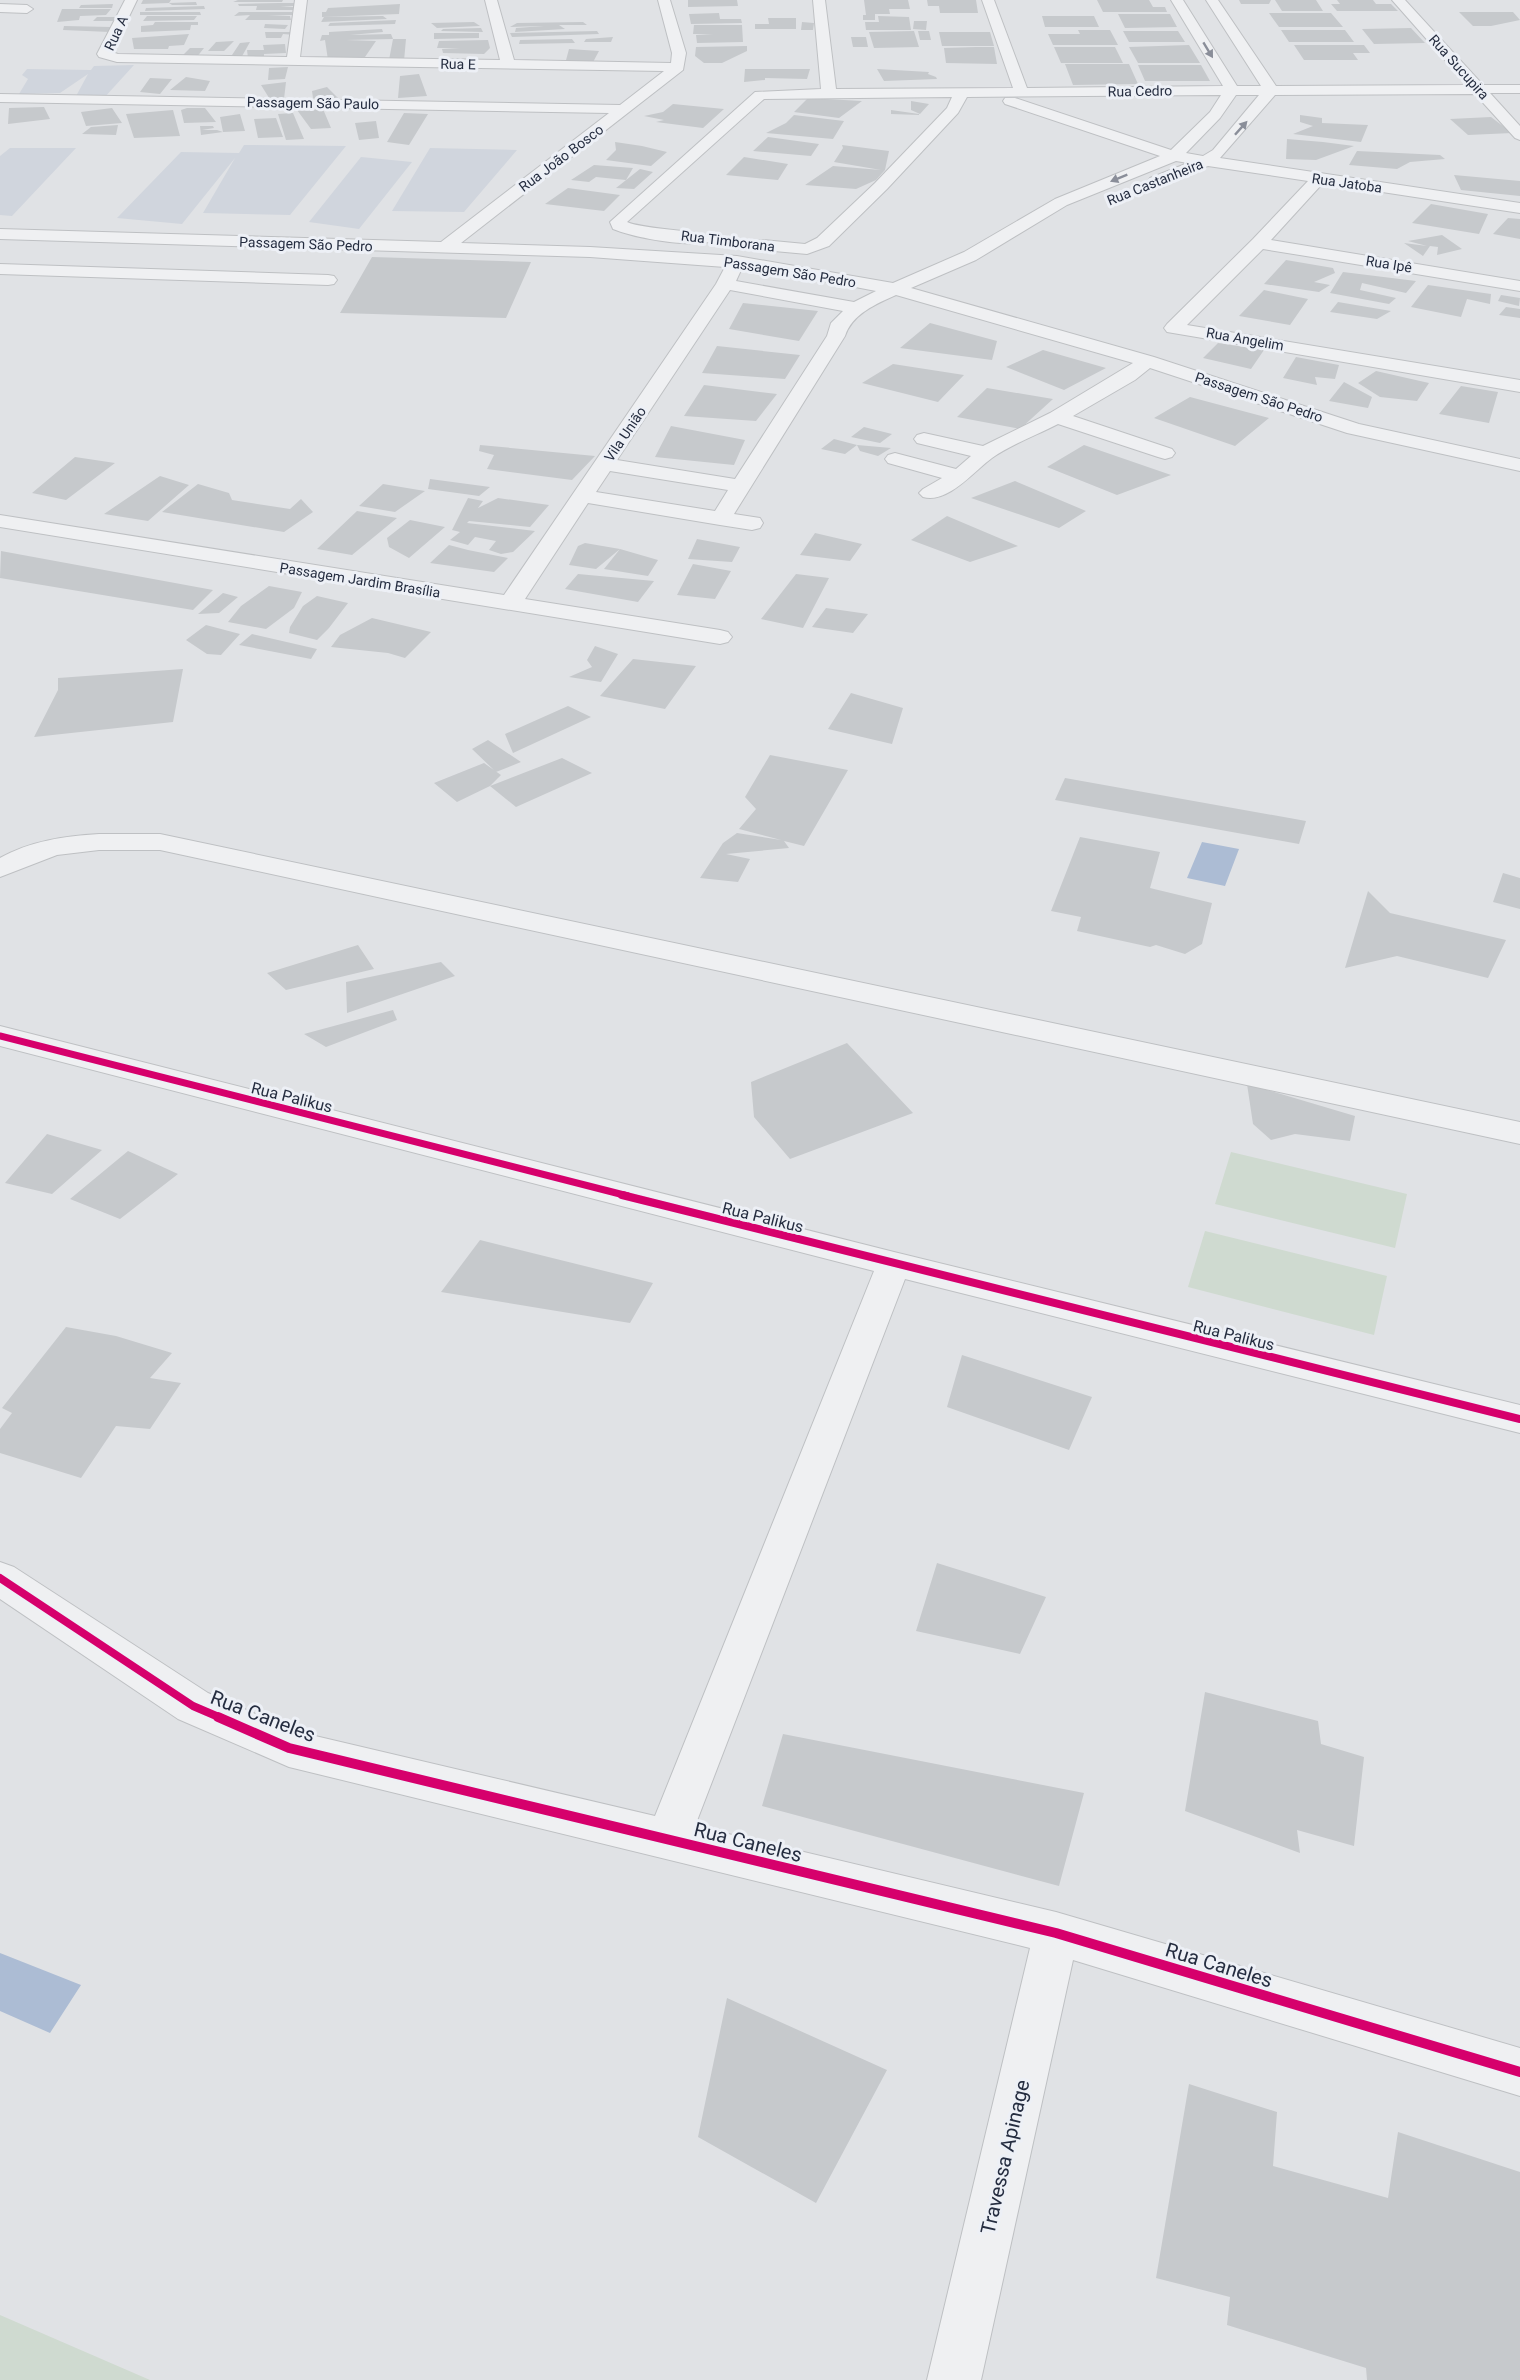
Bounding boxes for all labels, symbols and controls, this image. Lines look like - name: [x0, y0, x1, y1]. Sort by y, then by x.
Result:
- street label: Rua A: [101, 13, 131, 53]
- street label: Rua Sucupira: [1426, 31, 1492, 103]
- one-way arrow: [1202, 42, 1213, 58]
- street label: Rua E: [440, 56, 476, 72]
- street label: Rua Cedro: [1108, 82, 1172, 100]
- street label: Passagem São Paulo: [247, 94, 379, 112]
- street label: Rua João Bosco: [516, 121, 606, 195]
- one-way arrow: [1234, 121, 1247, 136]
- street label: Rua Castanheira: [1105, 155, 1205, 209]
- street label: Rua Jatoba: [1311, 170, 1383, 196]
- one-way arrow: [1110, 174, 1128, 183]
- street label: Rua Timborana: [680, 227, 776, 255]
- street label: Passagem São Pedro: [239, 234, 373, 254]
- street label: Rua Ipê: [1365, 252, 1413, 276]
- street label: Passagem São Pedro: [723, 254, 857, 290]
- street label: Rua Angelim: [1205, 324, 1285, 354]
- street label: Passagem São Pedro: [1193, 369, 1325, 425]
- street label: Vila União: [601, 404, 649, 464]
- street label: Passagem Jardim Brasília: [279, 559, 441, 601]
- street label: Rua Palikus: [249, 1078, 334, 1117]
- street label: Rua Palikus: [720, 1198, 805, 1237]
- street label: Rua Palikus: [1191, 1316, 1276, 1355]
- street label: Rua Caneles: [207, 1685, 319, 1747]
- street label: Rua Caneles: [691, 1817, 805, 1867]
- street label: Rua Caneles: [1163, 1937, 1275, 1993]
- street label: Travessa Apinage: [976, 2077, 1034, 2237]

